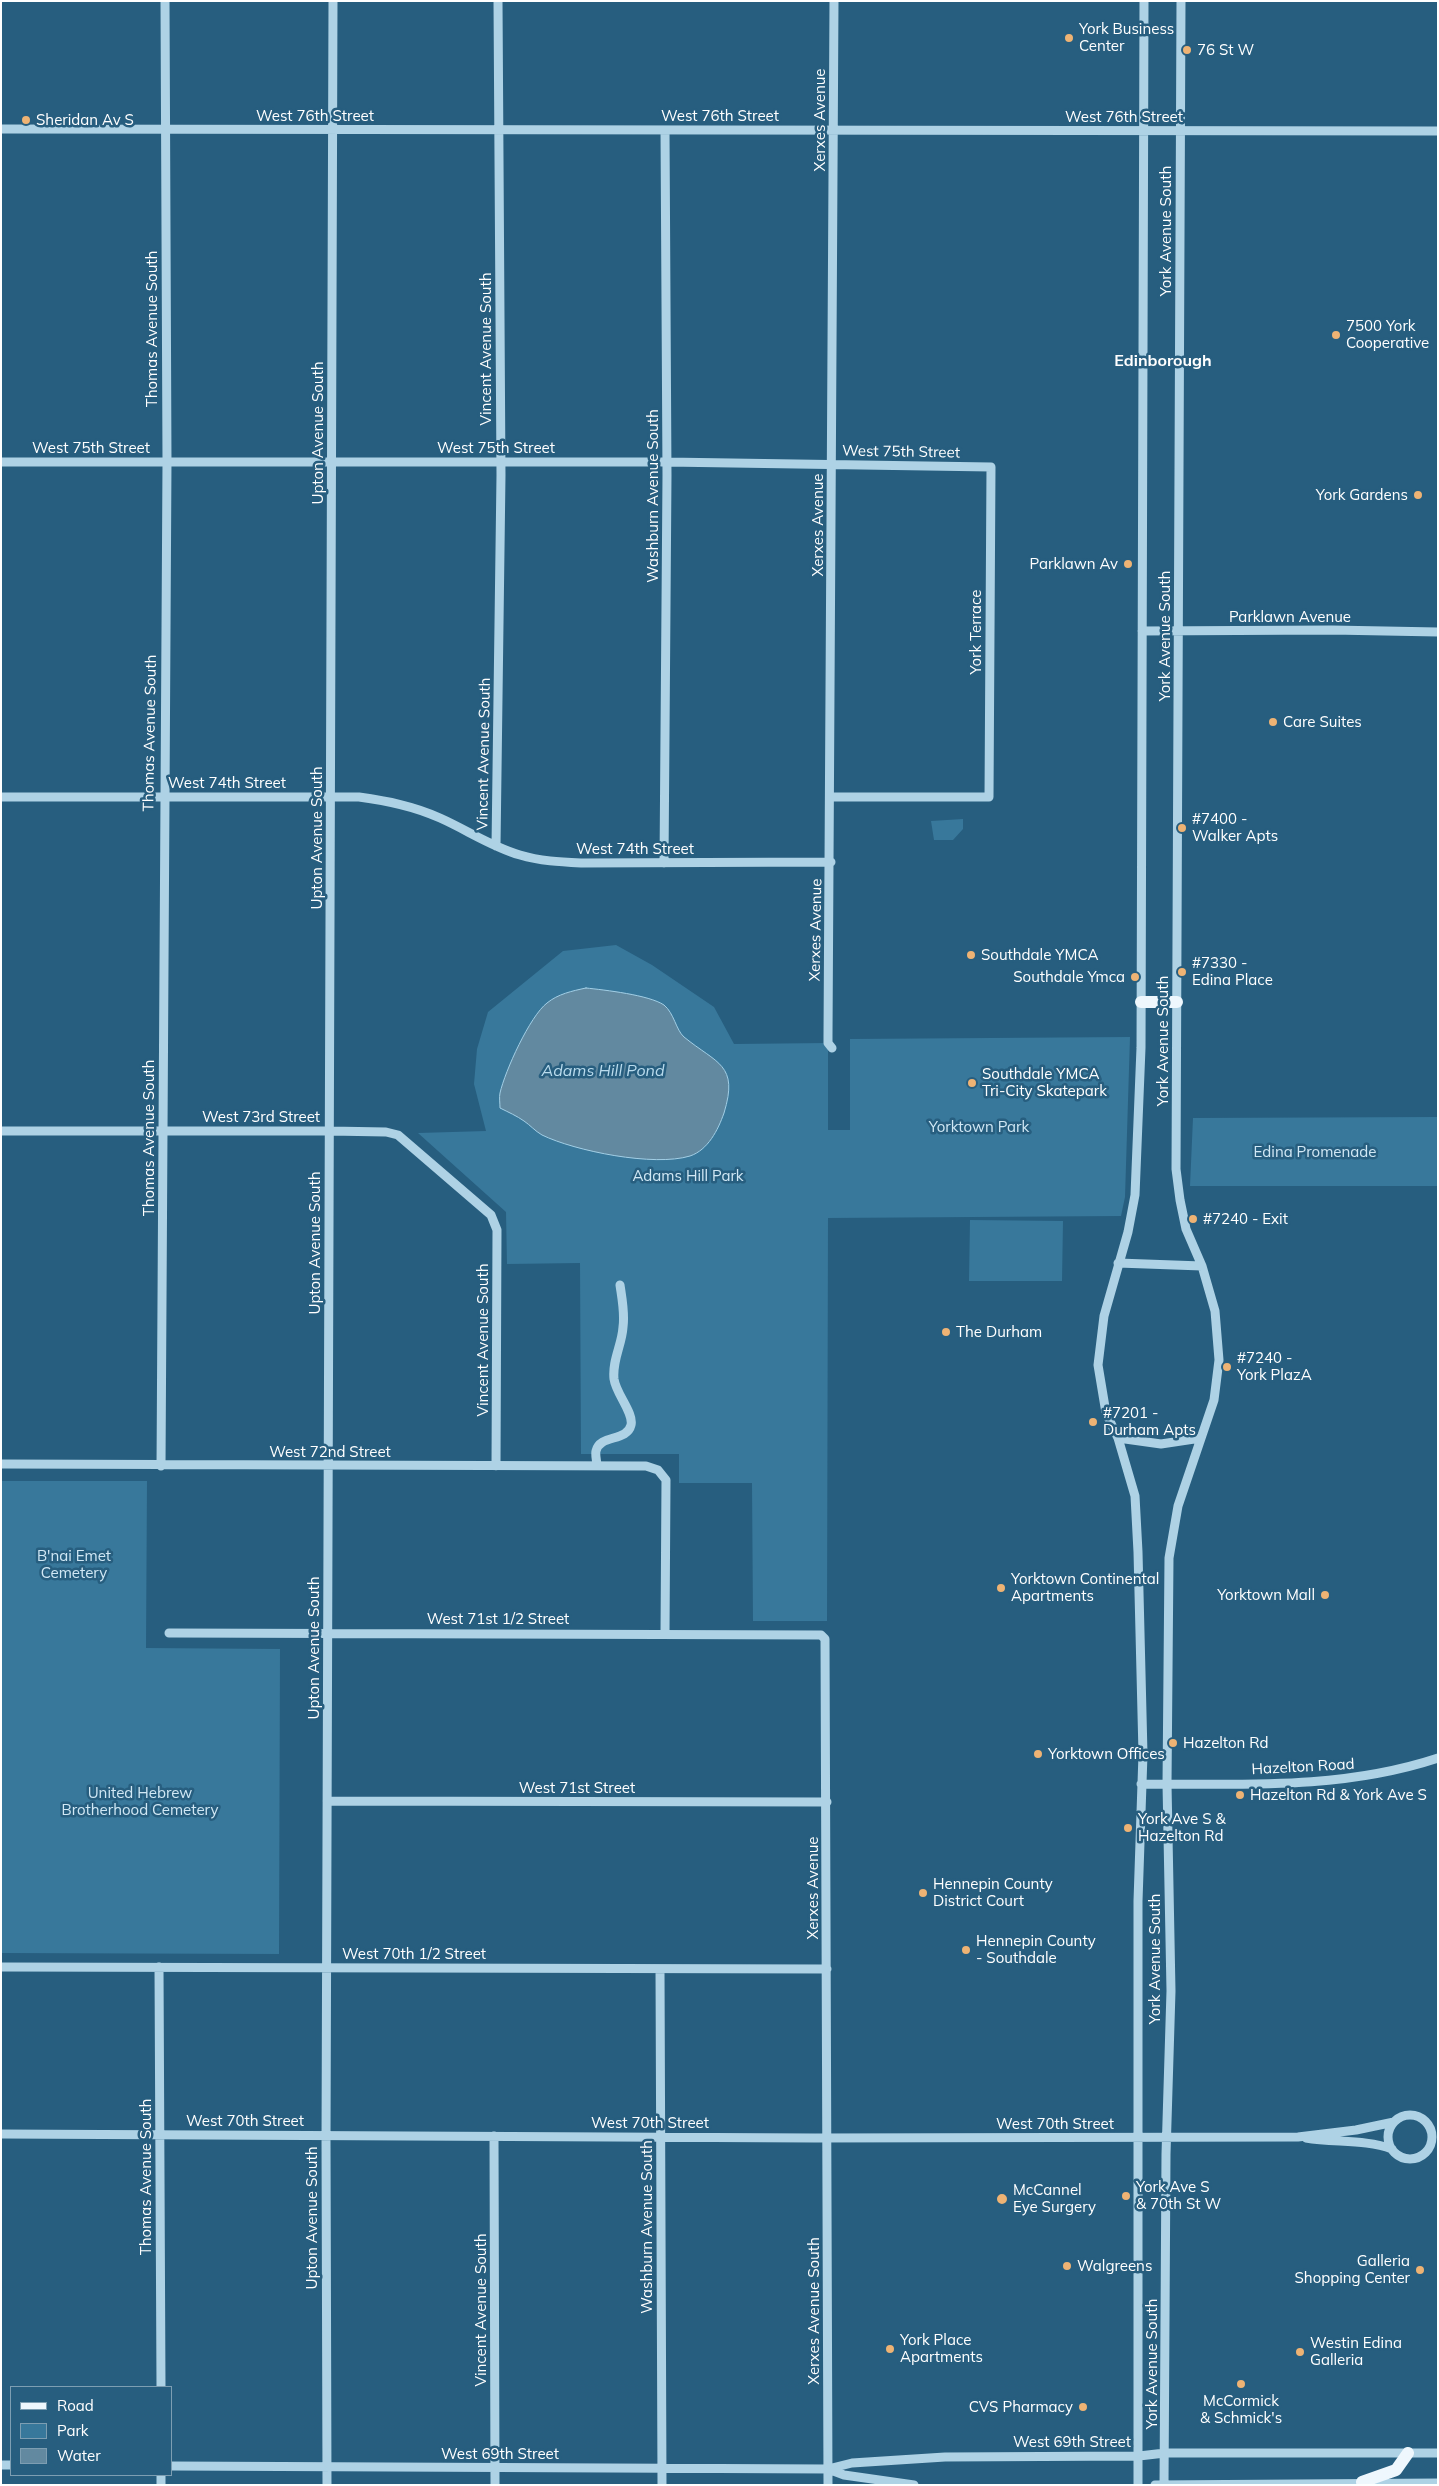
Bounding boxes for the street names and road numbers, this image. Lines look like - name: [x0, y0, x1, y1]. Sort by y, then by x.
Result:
- street label: Xerxes Avenue: [811, 69, 829, 171]
- street label: West 76th Street: [256, 107, 374, 125]
- street label: West 76th Street: [661, 107, 779, 125]
- street label: West 76th Street: [1065, 108, 1183, 126]
- street label: York Avenue South: [1157, 166, 1175, 296]
- street label: Thomas Avenue South: [143, 251, 161, 407]
- street label: Vincent Avenue South: [477, 273, 495, 425]
- street label: Upton Avenue South: [309, 361, 327, 505]
- street label: Washburn Avenue South: [644, 409, 662, 583]
- street label: West 75th Street: [32, 439, 150, 457]
- street label: West 75th Street: [437, 439, 555, 457]
- street label: West 75th Street: [842, 442, 960, 462]
- street label: Xerxes Avenue: [809, 474, 827, 576]
- street label: York Avenue South: [1156, 571, 1174, 701]
- street label: York Terrace: [967, 590, 985, 674]
- street label: Parklawn Avenue: [1229, 608, 1351, 626]
- street label: Thomas Avenue South: [140, 655, 160, 811]
- street label: Vincent Avenue South: [474, 677, 494, 831]
- street label: Upton Avenue South: [308, 766, 326, 910]
- street label: West 74th Street: [168, 774, 286, 792]
- street label: West 74th Street: [576, 840, 694, 858]
- street label: Xerxes Avenue: [806, 878, 826, 982]
- street label: York Avenue South: [1154, 976, 1172, 1106]
- street label: Thomas Avenue South: [140, 1060, 158, 1216]
- street label: West 73rd Street: [202, 1108, 320, 1126]
- street label: Upton Avenue South: [306, 1171, 324, 1315]
- street label: Vincent Avenue South: [474, 1264, 492, 1416]
- street label: West 72nd Street: [269, 1443, 391, 1461]
- street label: Upton Avenue South: [305, 1576, 323, 1720]
- street label: West 71st 1/2 Street: [427, 1610, 569, 1628]
- street label: Hazelton Road: [1251, 1755, 1355, 1779]
- street label: West 71st Street: [519, 1779, 635, 1797]
- street label: Xerxes Avenue: [804, 1837, 822, 1939]
- street label: York Avenue South: [1146, 1894, 1164, 2024]
- street label: West 70th 1/2 Street: [342, 1945, 486, 1963]
- street label: Thomas Avenue South: [137, 2099, 155, 2255]
- street label: West 70th Street: [186, 2112, 304, 2130]
- street label: West 70th Street: [591, 2114, 709, 2132]
- street label: West 70th Street: [996, 2115, 1114, 2133]
- street label: Washburn Avenue South: [638, 2140, 656, 2314]
- street label: Upton Avenue South: [303, 2146, 321, 2290]
- street label: Vincent Avenue South: [472, 2234, 490, 2386]
- street label: Xerxes Avenue South: [805, 2237, 823, 2385]
- street label: York Avenue South: [1143, 2299, 1161, 2429]
- street label: West 69th Street: [1013, 2433, 1131, 2451]
- street label: West 69th Street: [441, 2445, 559, 2463]

